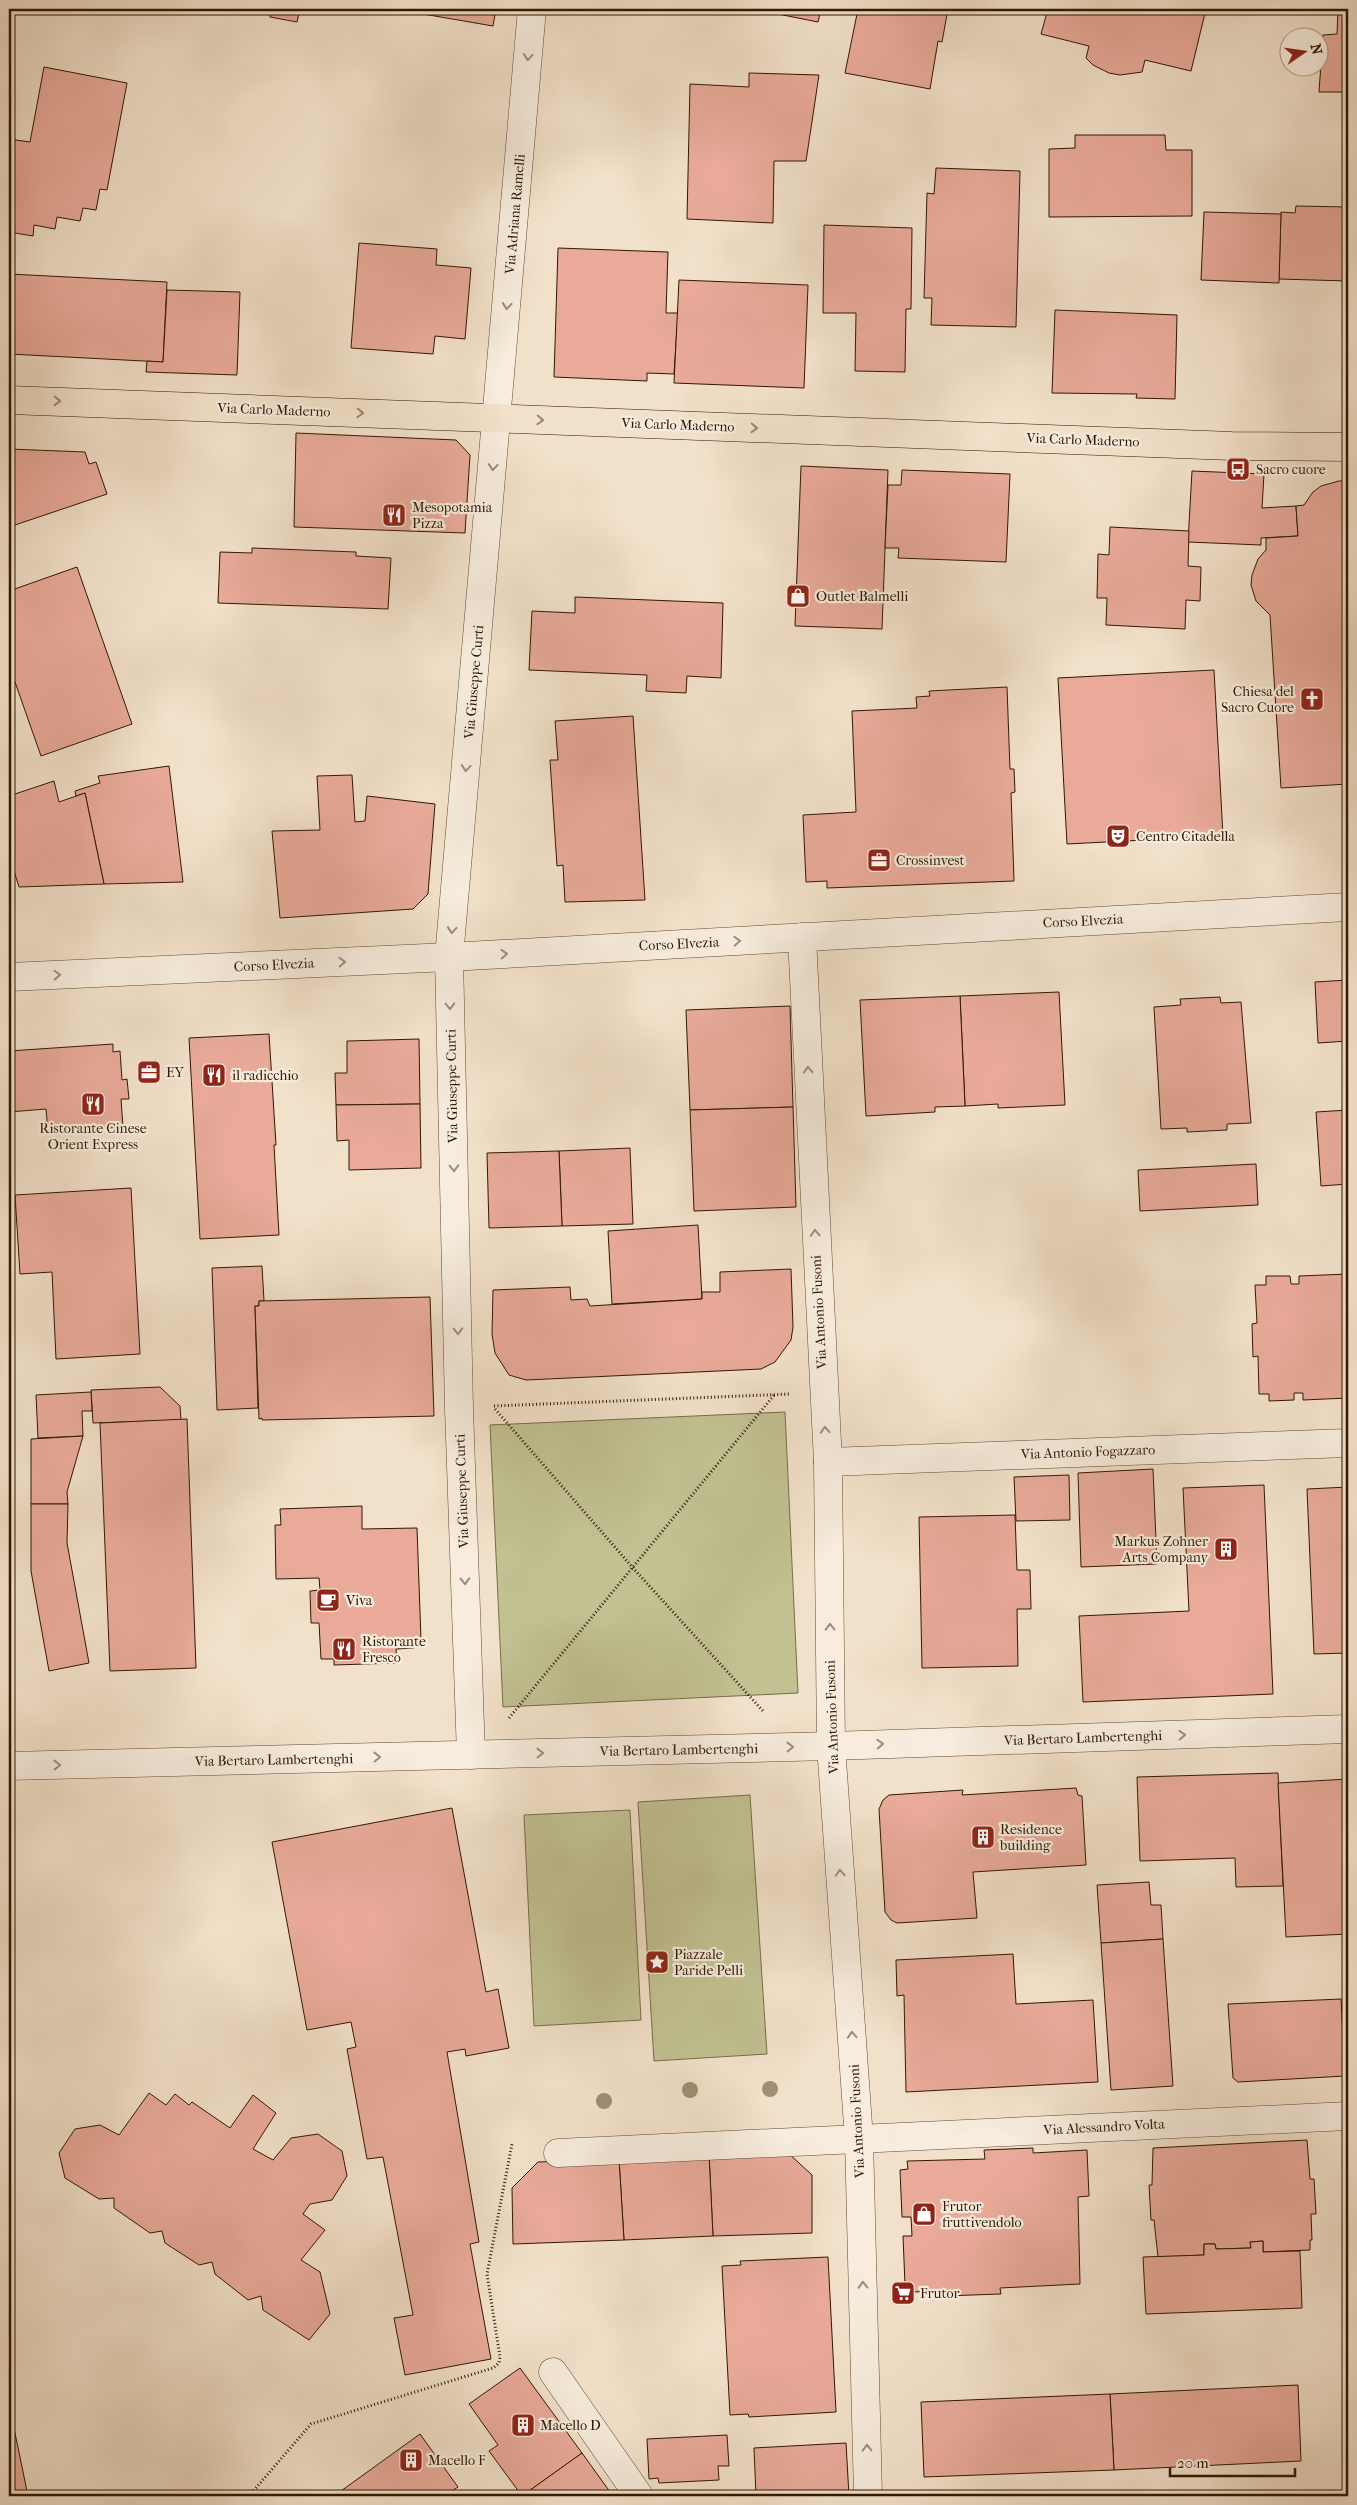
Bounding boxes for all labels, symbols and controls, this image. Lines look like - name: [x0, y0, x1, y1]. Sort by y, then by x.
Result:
- north arrow: [1280, 28, 1330, 78]
- text: N: [1307, 42, 1326, 57]
- one-way arrow: [523, 54, 534, 62]
- street label: Via Adriana Ramelli: [501, 153, 529, 276]
- one-way arrow: [501, 303, 512, 311]
- one-way arrow: [54, 396, 62, 407]
- street label: Via Carlo Maderno: [216, 399, 331, 420]
- one-way arrow: [356, 408, 364, 419]
- street label: Via Carlo Maderno: [620, 414, 735, 435]
- one-way arrow: [536, 415, 544, 425]
- one-way arrow: [751, 423, 759, 433]
- street label: Via Carlo Maderno: [1025, 429, 1140, 450]
- bus stop icon: Sacro cuore: [1225, 456, 1251, 482]
- place label: Sacro cuore: [1256, 461, 1326, 478]
- one-way arrow: [488, 463, 499, 471]
- place label: Mesopotamia Pizza: [412, 499, 493, 532]
- restaurant icon: Mesopotamia Pizza: [381, 502, 407, 528]
- shop icon: Outlet Balmelli: [785, 583, 811, 609]
- place label: Outlet Balmelli: [816, 588, 908, 605]
- street label: Via Giuseppe Curti: [460, 624, 487, 741]
- place label: Chiesa del Sacro Cuore: [1221, 683, 1294, 716]
- church icon: Chiesa del Sacro Cuore: [1299, 686, 1325, 712]
- one-way arrow: [461, 765, 472, 773]
- theatre icon: Centro Citadella: [1105, 823, 1131, 849]
- place label: Centro Citadella: [1136, 828, 1235, 845]
- office icon: Crossinvest: [866, 847, 892, 873]
- place label: Crossinvest: [896, 852, 965, 869]
- street label: Corso Elvezia: [1042, 910, 1124, 932]
- one-way arrow: [446, 926, 457, 934]
- street label: Corso Elvezia: [638, 933, 720, 955]
- one-way arrow: [733, 935, 741, 946]
- one-way arrow: [501, 948, 509, 959]
- street label: Corso Elvezia: [233, 954, 315, 976]
- one-way arrow: [338, 956, 346, 967]
- one-way arrow: [54, 970, 62, 980]
- one-way arrow: [445, 1002, 456, 1010]
- street label: Via Giuseppe Curti: [443, 1029, 462, 1144]
- office icon: EY: [136, 1059, 162, 1085]
- restaurant icon: il radicchio: [201, 1062, 227, 1088]
- place label: EY: [166, 1064, 185, 1081]
- one-way arrow: [803, 1066, 814, 1074]
- place label: il radicchio: [232, 1067, 298, 1084]
- restaurant icon: Ristorante Cinese Orient Express: [80, 1091, 106, 1117]
- place label: Ristorante Cinese Orient Express: [39, 1120, 147, 1153]
- one-way arrow: [449, 1164, 459, 1172]
- one-way arrow: [810, 1228, 821, 1236]
- street label: Via Antonio Fusoni: [808, 1255, 831, 1370]
- one-way arrow: [452, 1327, 463, 1335]
- one-way arrow: [820, 1425, 831, 1433]
- street label: Via Giuseppe Curti: [452, 1434, 473, 1549]
- street label: Via Antonio Fogazzaro: [1020, 1441, 1155, 1463]
- place label: Markus Zohner Arts Company: [1114, 1533, 1209, 1566]
- building icon: Markus Zohner Arts Company: [1213, 1536, 1239, 1562]
- one-way arrow: [459, 1577, 470, 1585]
- cafe icon: Viva: [315, 1587, 341, 1613]
- place label: Viva: [345, 1592, 373, 1609]
- one-way arrow: [825, 1623, 835, 1630]
- place label: Ristorante Fresco: [362, 1633, 426, 1666]
- restaurant icon: Ristorante Fresco: [331, 1636, 357, 1662]
- street label: Via Antonio Fusoni: [822, 1660, 843, 1775]
- street label: Via Bertaro Lambertenghi: [1002, 1727, 1163, 1749]
- one-way arrow: [1179, 1729, 1187, 1740]
- one-way arrow: [876, 1739, 884, 1750]
- street label: Via Bertaro Lambertenghi: [599, 1740, 758, 1760]
- one-way arrow: [786, 1742, 794, 1752]
- one-way arrow: [536, 1748, 544, 1758]
- street label: Via Bertaro Lambertenghi: [194, 1750, 353, 1770]
- one-way arrow: [374, 1752, 382, 1762]
- one-way arrow: [54, 1760, 62, 1770]
- place label: Residence building: [999, 1821, 1062, 1854]
- building icon: Residence building: [970, 1824, 996, 1850]
- one-way arrow: [835, 1869, 846, 1877]
- place label: Piazzale Paride Pelli: [674, 1946, 743, 1979]
- place icon: Piazzale Paride Pelli: [644, 1949, 670, 1975]
- one-way arrow: [847, 2031, 858, 2039]
- street label: Via Antonio Fusoni: [846, 2064, 869, 2179]
- street label: Via Alessandro Volta: [1042, 2115, 1166, 2139]
- place label: Frutor fruttivendolo: [942, 2198, 1022, 2231]
- shop icon: Frutor fruttivendolo: [911, 2201, 937, 2227]
- supermarket icon: Frutor: [890, 2280, 916, 2306]
- one-way arrow: [858, 2281, 868, 2288]
- place label: Frutor: [920, 2285, 959, 2302]
- building icon: Macello D: [510, 2412, 536, 2438]
- place label: Macello D: [540, 2417, 601, 2434]
- one-way arrow: [862, 2443, 872, 2451]
- scale bar: [1170, 2445, 1294, 2477]
- building icon: Macello F: [398, 2447, 424, 2473]
- place label: Macello F: [428, 2452, 486, 2469]
- text: 20 m: [1177, 2454, 1209, 2472]

